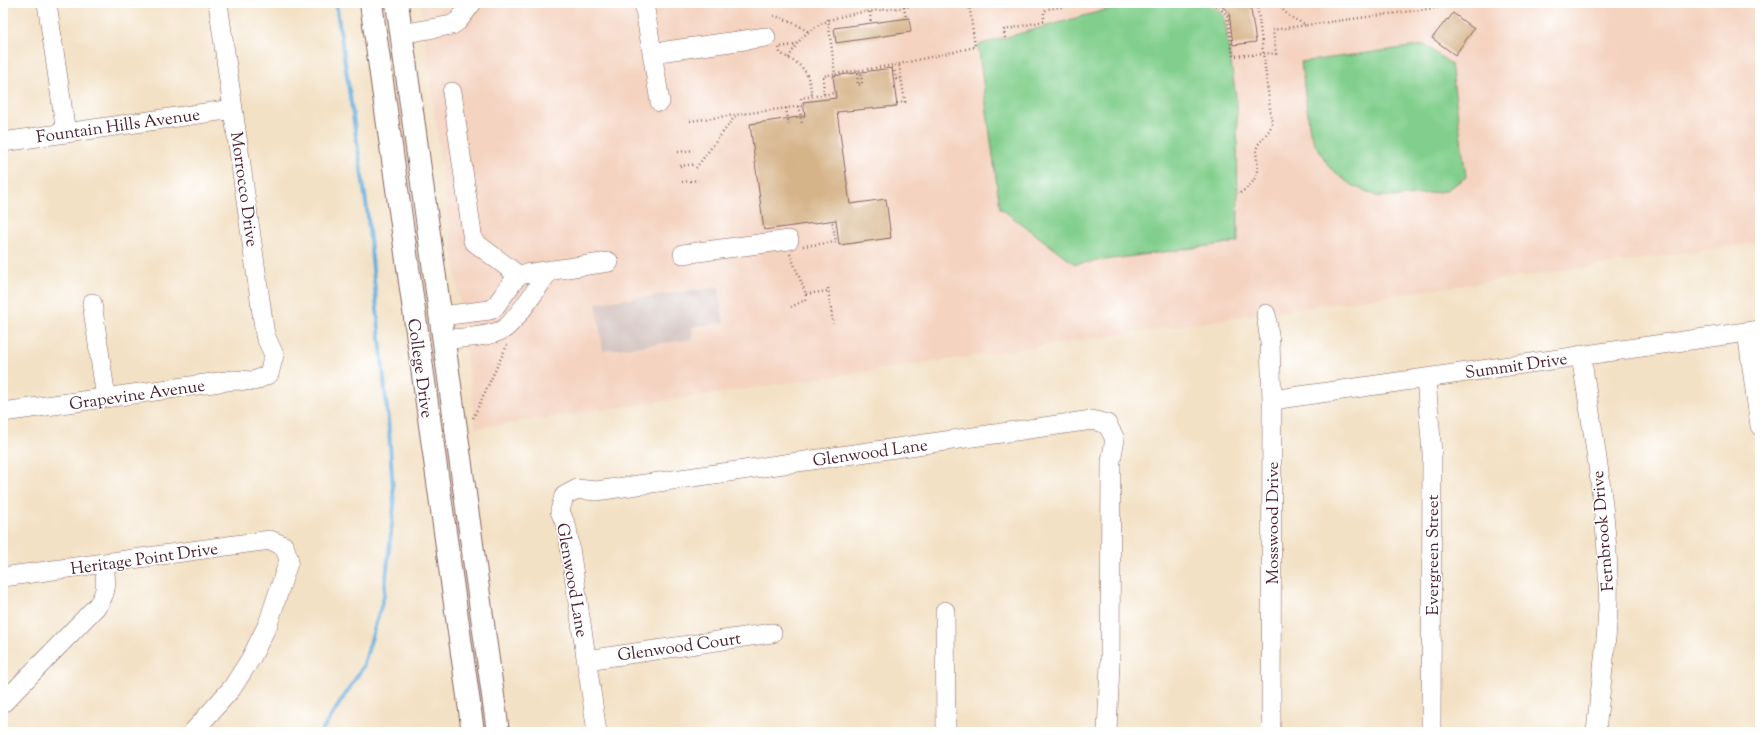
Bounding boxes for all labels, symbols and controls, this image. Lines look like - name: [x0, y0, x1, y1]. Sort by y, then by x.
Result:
- street label: Fountain Hills Avenue: [35, 104, 202, 150]
- street label: Morrocco Drive: [223, 130, 263, 248]
- street label: College Drive: [400, 317, 438, 420]
- street label: Summit Drive: [1464, 348, 1569, 386]
- street label: Grapevine Avenue: [68, 375, 207, 417]
- street label: Glenwood Lane: [811, 434, 929, 474]
- street label: Mosswood Drive: [1262, 461, 1286, 584]
- street label: Fernbrook Drive: [1587, 469, 1621, 592]
- street label: Evergreen Street: [1422, 494, 1446, 616]
- street label: Glenwood Lane: [549, 521, 593, 640]
- street label: Heritage Point Drive: [69, 538, 220, 582]
- street label: Glenwood Court: [616, 627, 743, 669]

